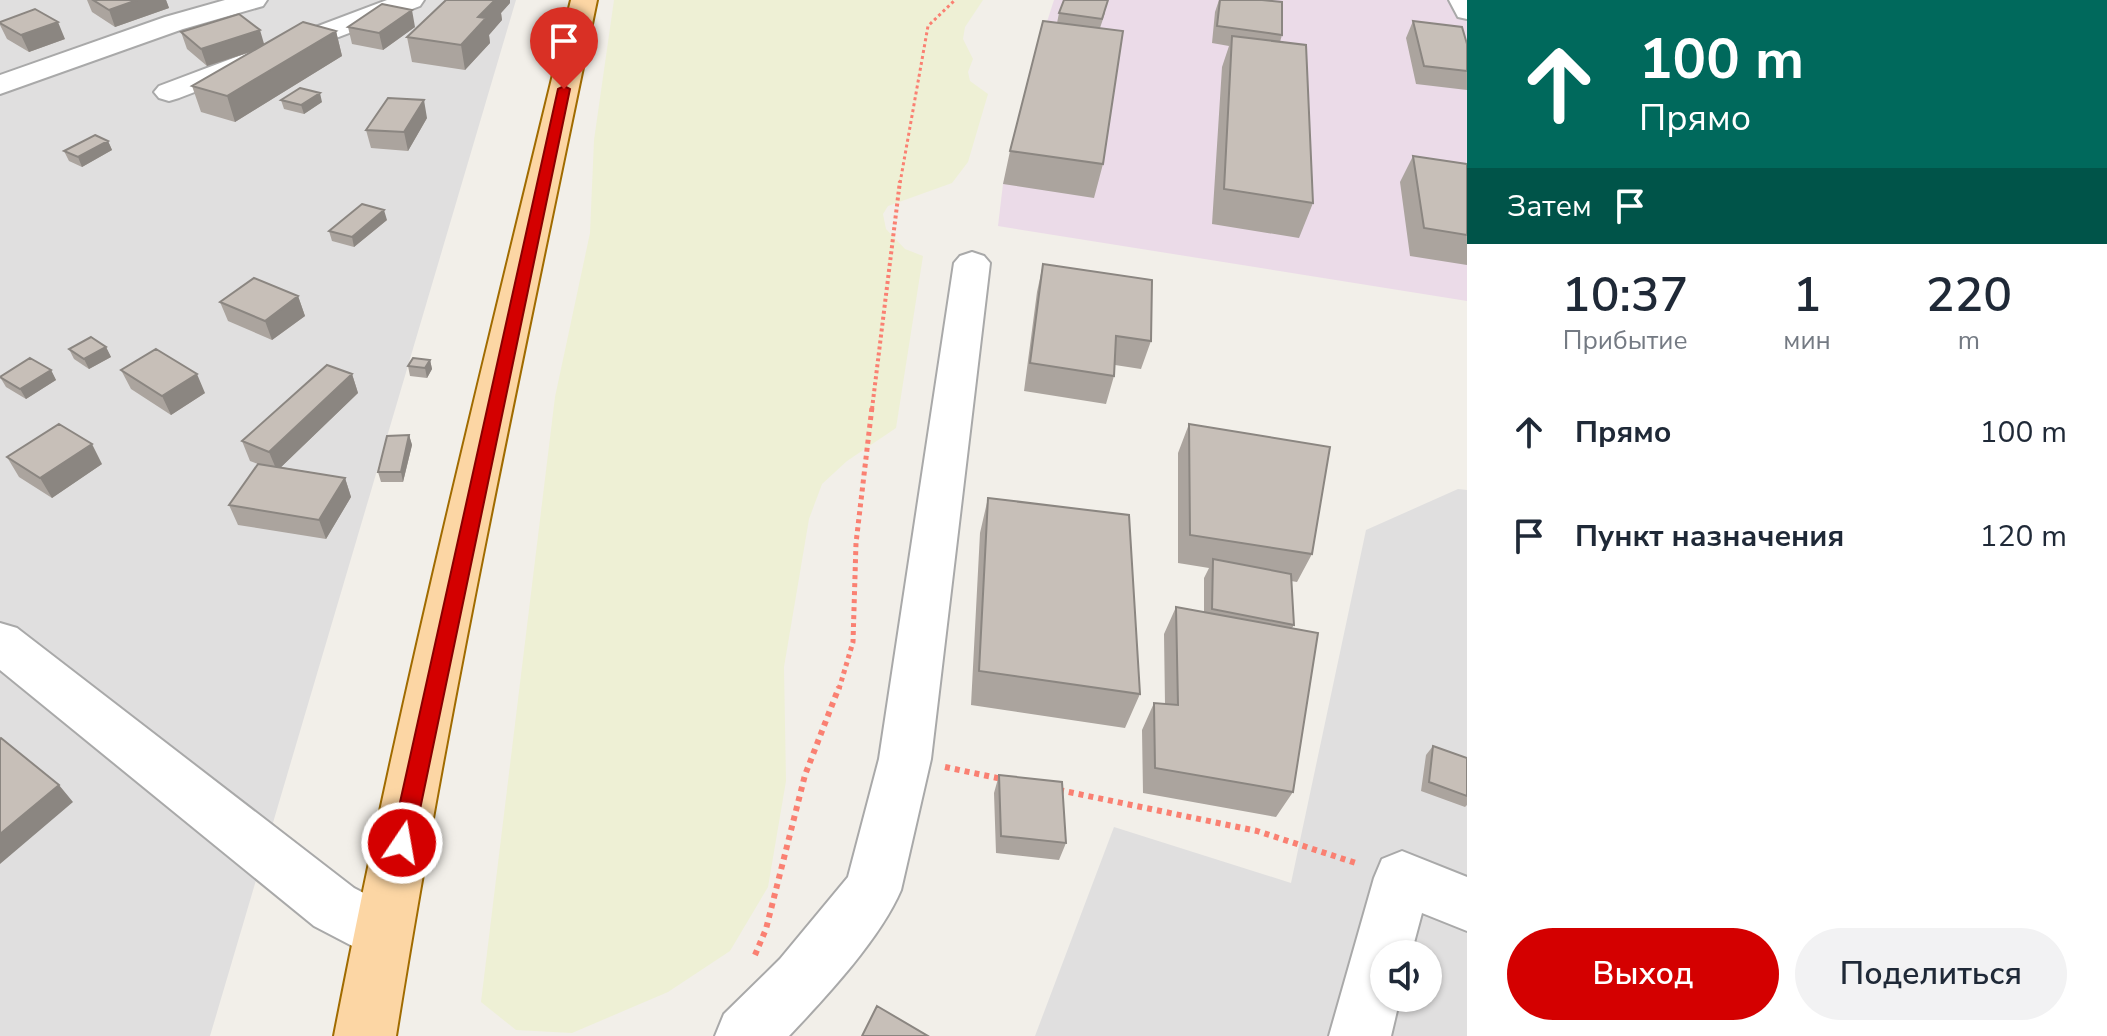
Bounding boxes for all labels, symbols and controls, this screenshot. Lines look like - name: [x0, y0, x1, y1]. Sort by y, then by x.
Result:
- pin: [530, 7, 598, 89]
- icon: arrive: [542, 19, 586, 63]
- text: 100 m: [1639, 21, 1804, 98]
- icon: ahead: [1507, 32, 1611, 136]
- text: Прямо: [1639, 94, 1751, 143]
- icon: arrive: [1608, 184, 1652, 228]
- text: Затем: [1507, 186, 1592, 227]
- text: 10:37: [1562, 262, 1688, 328]
- text: 1: [1793, 262, 1821, 328]
- text: 220: [1926, 262, 2012, 328]
- text: Прибытие: [1563, 323, 1688, 358]
- text: мин: [1783, 323, 1831, 358]
- text: m: [1958, 323, 1980, 358]
- icon: ahead: [1507, 410, 1551, 454]
- text: Прямо: [1575, 412, 1672, 453]
- text: 100 m: [1980, 412, 2067, 453]
- icon: arrive: [1507, 514, 1551, 558]
- text: Пункт назначения: [1575, 516, 1844, 557]
- text: 120 m: [1980, 516, 2067, 557]
- position arrow: [360, 801, 444, 885]
- button: Выход: [1507, 928, 1779, 1020]
- button: Поделиться: [1795, 928, 2067, 1020]
- map controls: [1370, 940, 1442, 1012]
- button: sound: [1370, 940, 1442, 1012]

